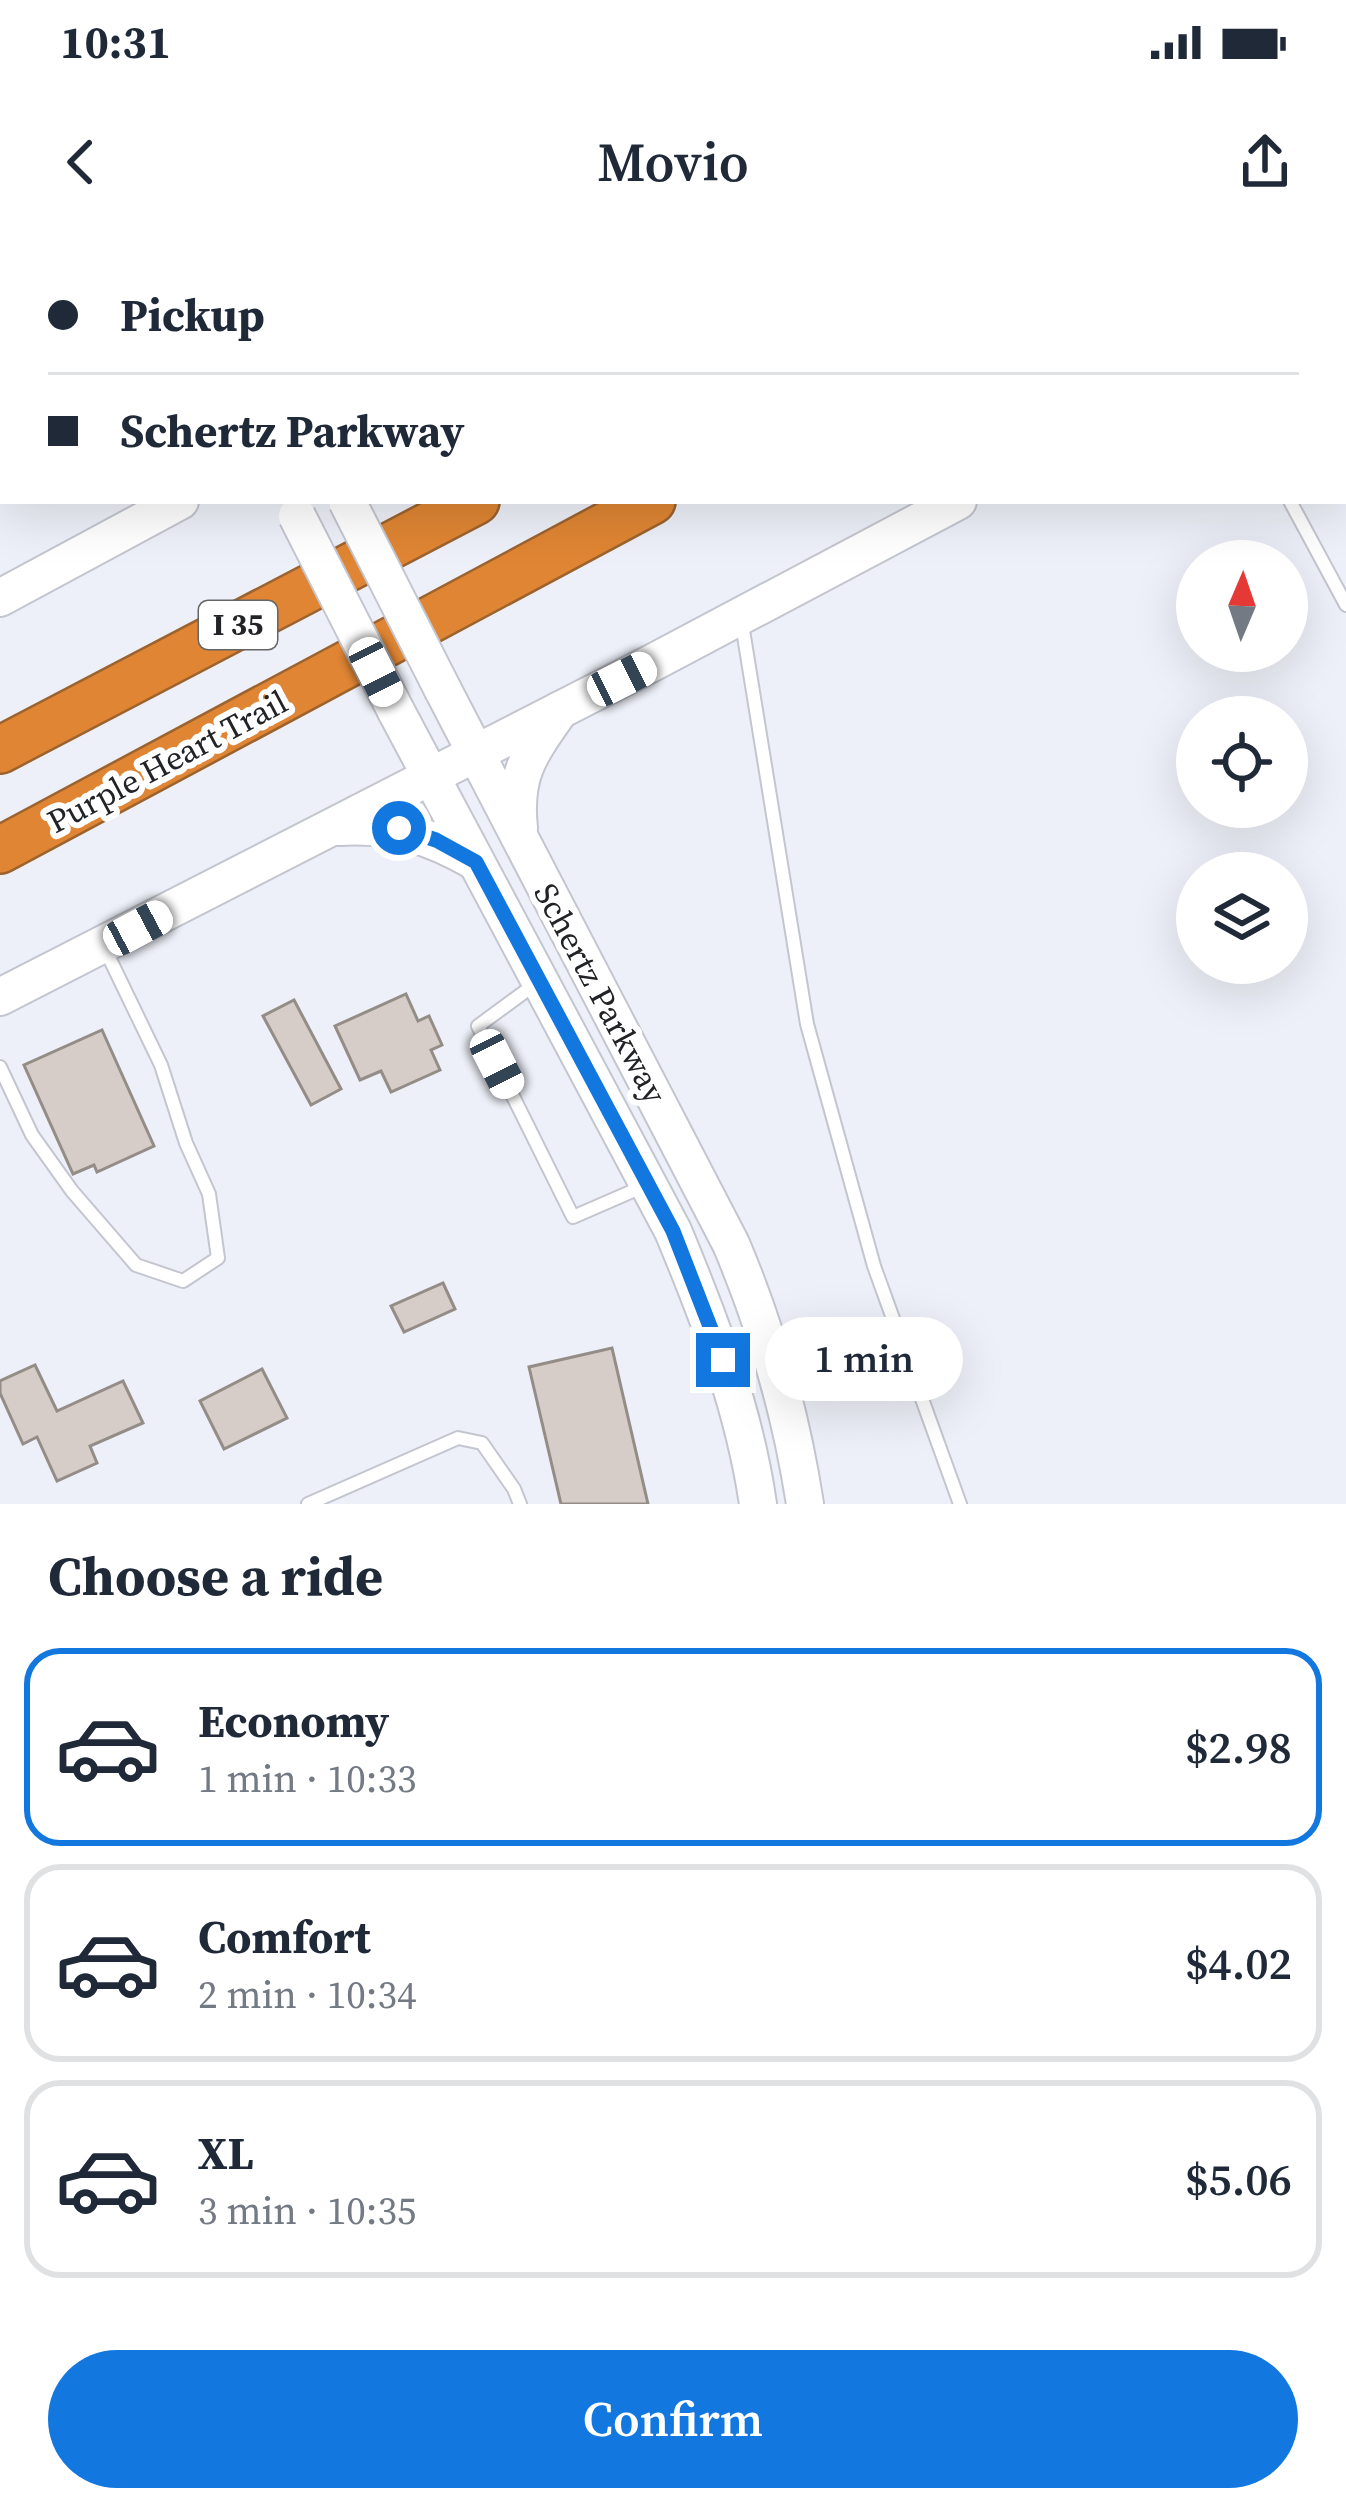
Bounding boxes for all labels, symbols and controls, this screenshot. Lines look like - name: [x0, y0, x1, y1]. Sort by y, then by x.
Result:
- text: 10:31: [60, 11, 171, 73]
- text: Movio: [597, 125, 749, 199]
- icon: back: [48, 129, 114, 195]
- icon: share: [1232, 129, 1298, 195]
- text: Pickup: [120, 284, 265, 346]
- text: Schertz Parkway: [120, 400, 465, 462]
- north arrow: [1176, 540, 1308, 672]
- map controls: [1176, 540, 1308, 984]
- road number: I 35: [199, 601, 277, 649]
- car: [344, 632, 408, 712]
- car: [582, 647, 662, 711]
- street label: Purple Heart Trail: [39, 679, 295, 844]
- button: locate: [1176, 696, 1308, 828]
- route start: [372, 801, 426, 855]
- button: layers: [1176, 852, 1308, 984]
- street label: Schertz Parkway: [524, 875, 678, 1111]
- car: [98, 895, 178, 961]
- car: [465, 1024, 529, 1104]
- callout: 1 min: [765, 1318, 963, 1402]
- text: 1 min: [814, 1332, 914, 1385]
- route end: [696, 1333, 750, 1387]
- text: Choose a ride: [48, 1539, 383, 1613]
- text: Economy: [198, 1690, 389, 1752]
- icon: car: [54, 1693, 162, 1801]
- text: $2.98: [1185, 1716, 1292, 1778]
- text: 1 min · 10:33: [198, 1752, 417, 1805]
- text: Comfort: [198, 1906, 371, 1968]
- icon: car: [54, 1909, 162, 2017]
- text: $4.02: [1185, 1932, 1292, 1994]
- text: 2 min · 10:34: [198, 1968, 417, 2021]
- text: XL: [198, 2122, 254, 2184]
- icon: car: [54, 2125, 162, 2233]
- text: $5.06: [1185, 2148, 1292, 2210]
- text: 3 min · 10:35: [198, 2184, 417, 2237]
- button: Confirm: [48, 2350, 1298, 2488]

